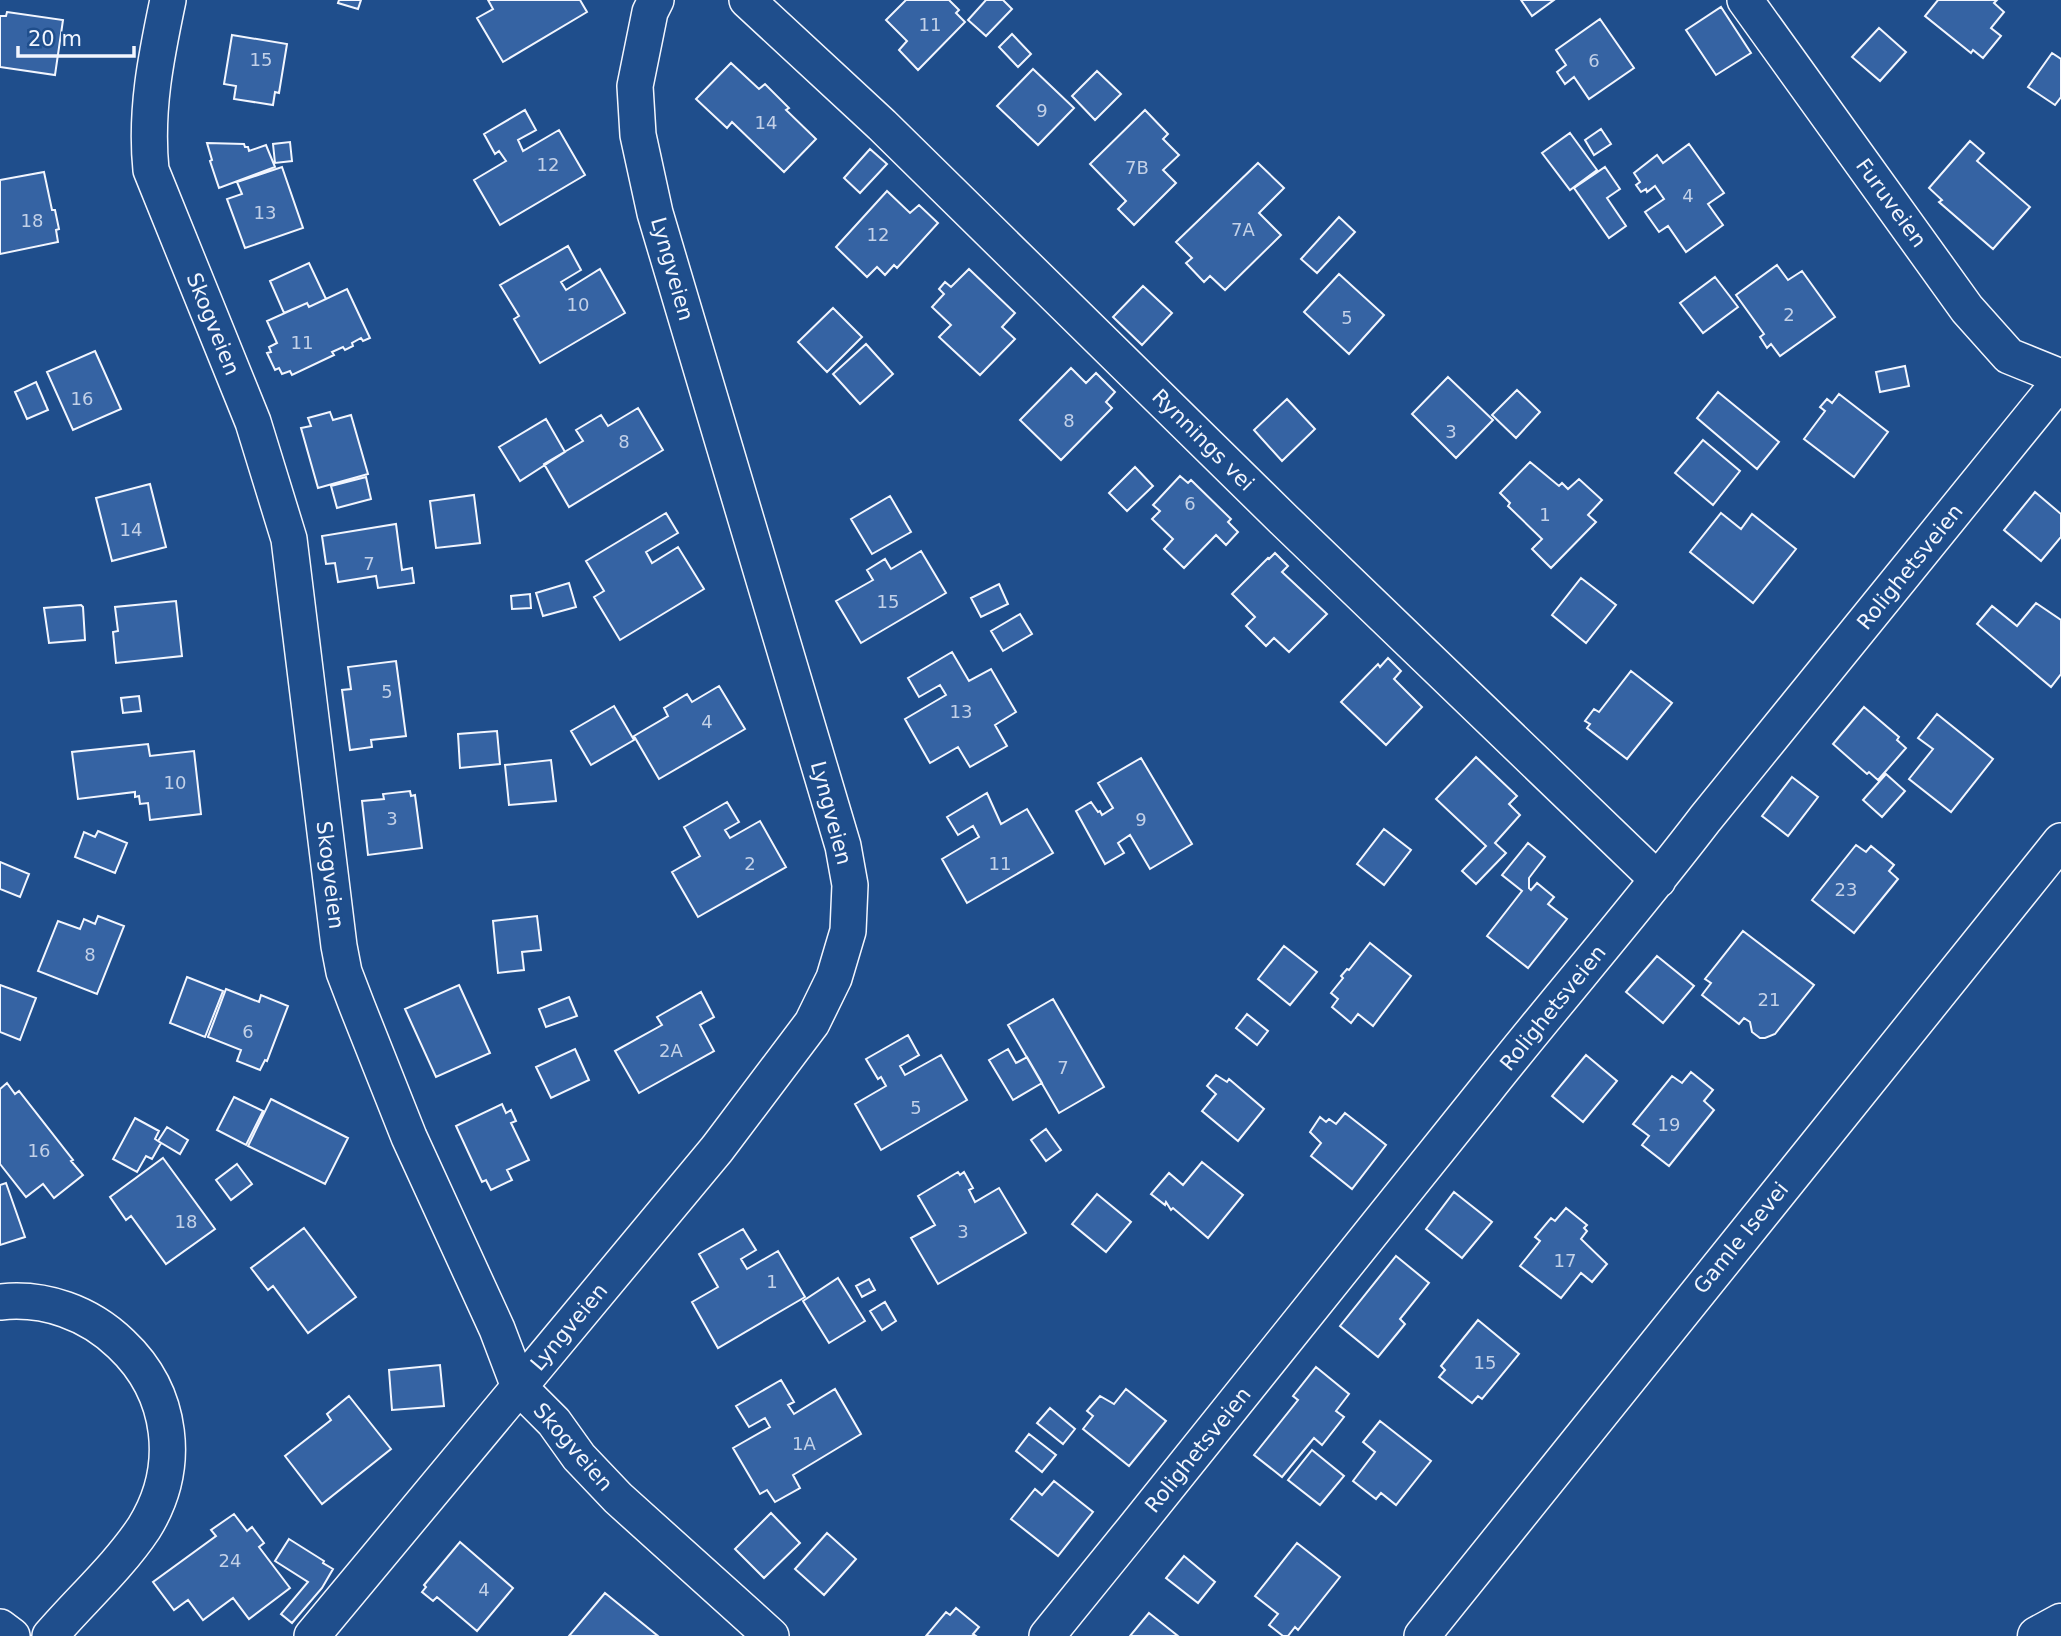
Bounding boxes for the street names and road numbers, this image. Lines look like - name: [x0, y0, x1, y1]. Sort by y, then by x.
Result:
- street label: Furuveien: [1851, 154, 1931, 252]
- street label: Lyngveien: [646, 215, 698, 323]
- street label: Skogveien: [182, 269, 244, 379]
- street label: Rynnings vei: [1147, 384, 1259, 496]
- street label: Rolighetsveien: [1852, 499, 1968, 635]
- street label: Lyngveien: [806, 759, 856, 867]
- street label: Skogveien: [311, 820, 349, 930]
- street label: Rolighetsveien: [1495, 940, 1611, 1076]
- street label: Gamle Isevei: [1689, 1177, 1793, 1299]
- street label: Lyngveien: [526, 1279, 612, 1375]
- street label: Rolighetsveien: [1140, 1382, 1256, 1518]
- street label: Skogveien: [528, 1398, 618, 1496]

